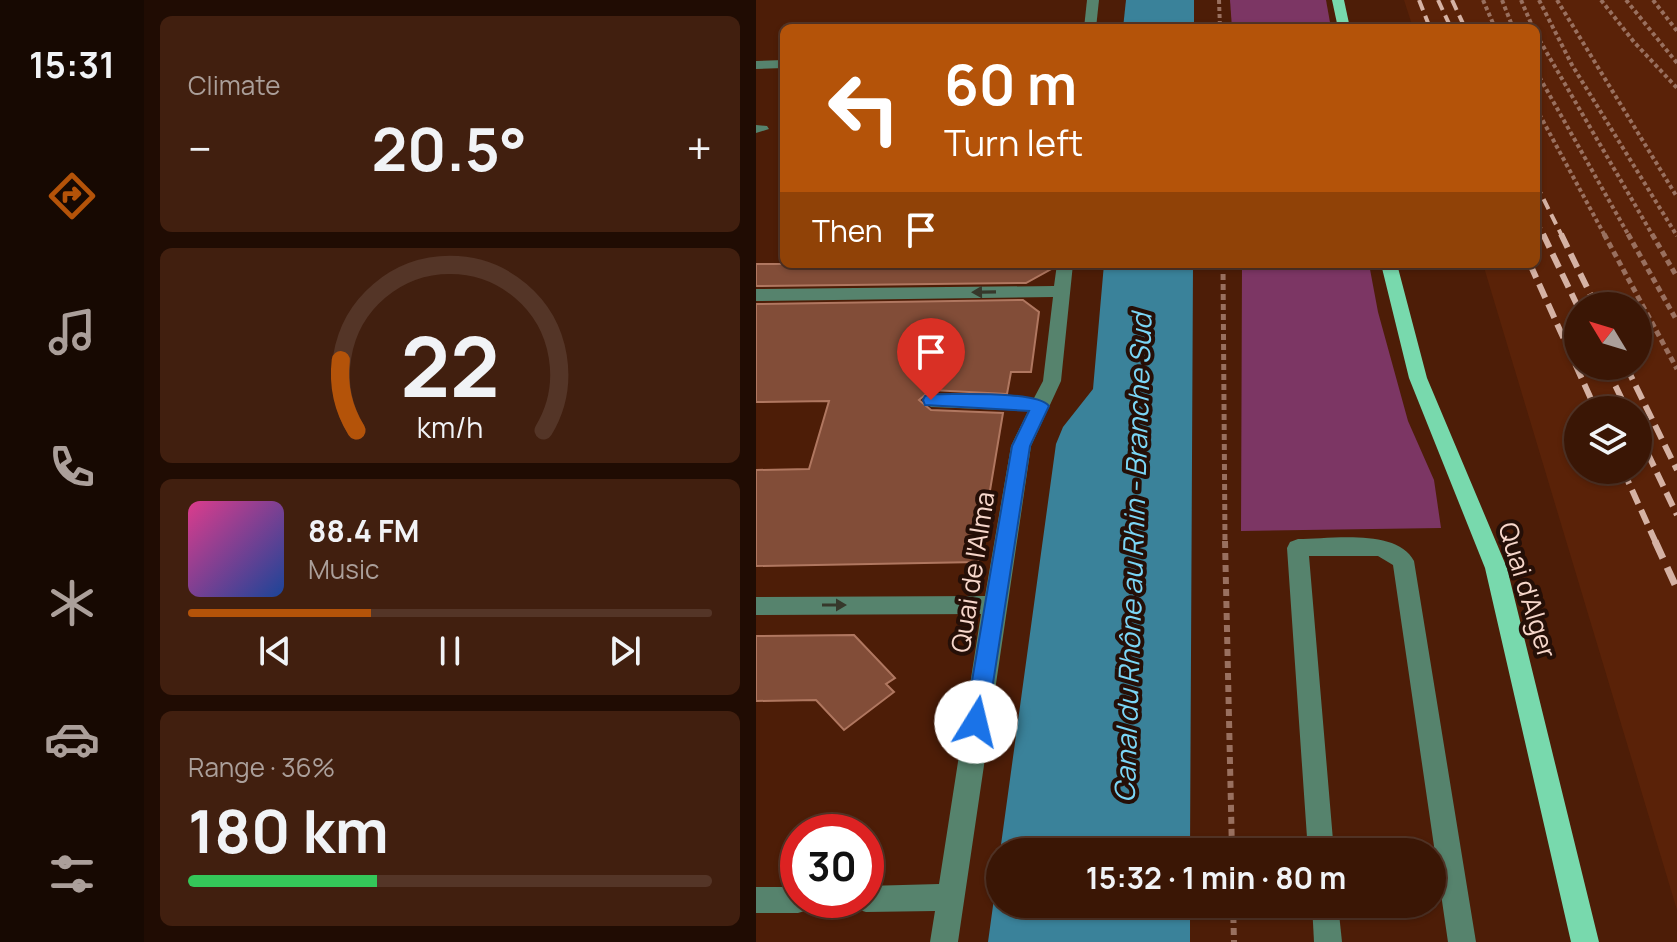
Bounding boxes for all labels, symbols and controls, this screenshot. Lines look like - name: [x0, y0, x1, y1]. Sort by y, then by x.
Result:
- text: 15:31: [29, 40, 115, 89]
- text: 60 m: [944, 45, 1077, 122]
- icon: left: [812, 56, 916, 160]
- text: Climate: [188, 67, 280, 103]
- text: 20.5°: [371, 107, 527, 189]
- text: −: [188, 118, 212, 178]
- text: +: [687, 118, 712, 178]
- text: Turn left: [944, 118, 1083, 167]
- icon: directions: [44, 168, 100, 224]
- icon: arrive: [899, 208, 943, 252]
- text: Then: [812, 210, 883, 251]
- one-way arrow: [971, 285, 996, 298]
- north arrow: [1564, 292, 1652, 380]
- map controls: [1564, 292, 1652, 484]
- icon: music: [44, 304, 100, 360]
- text: 22: [400, 308, 500, 422]
- water label: Canal du Rhône au Rhin - Branche Sud: [1104, 309, 1160, 803]
- pin: [897, 318, 965, 400]
- icon: arrive: [909, 330, 953, 374]
- button: layers: [1564, 396, 1652, 484]
- text: km/h: [417, 408, 483, 447]
- icon: phone: [44, 439, 100, 495]
- street label: Quai de l'Alma: [942, 489, 1002, 655]
- text: 88.4 FM: [308, 510, 419, 551]
- street label: Quai d'Alger: [1490, 518, 1566, 662]
- text: Music: [308, 551, 379, 587]
- icon: climate: [44, 575, 100, 631]
- one-way arrow: [822, 599, 847, 611]
- icon: previous: [253, 629, 297, 673]
- icon: pause: [428, 629, 472, 673]
- icon: next: [603, 629, 647, 673]
- position arrow: [934, 680, 1018, 764]
- icon: car: [44, 711, 100, 767]
- text: Range · 36%: [188, 749, 335, 785]
- text: 180 km: [188, 789, 389, 871]
- speed limit sign: 30: [780, 814, 884, 918]
- icon: filters: [44, 846, 100, 902]
- text: 15:32 · 1 min · 80 m: [1086, 857, 1346, 898]

